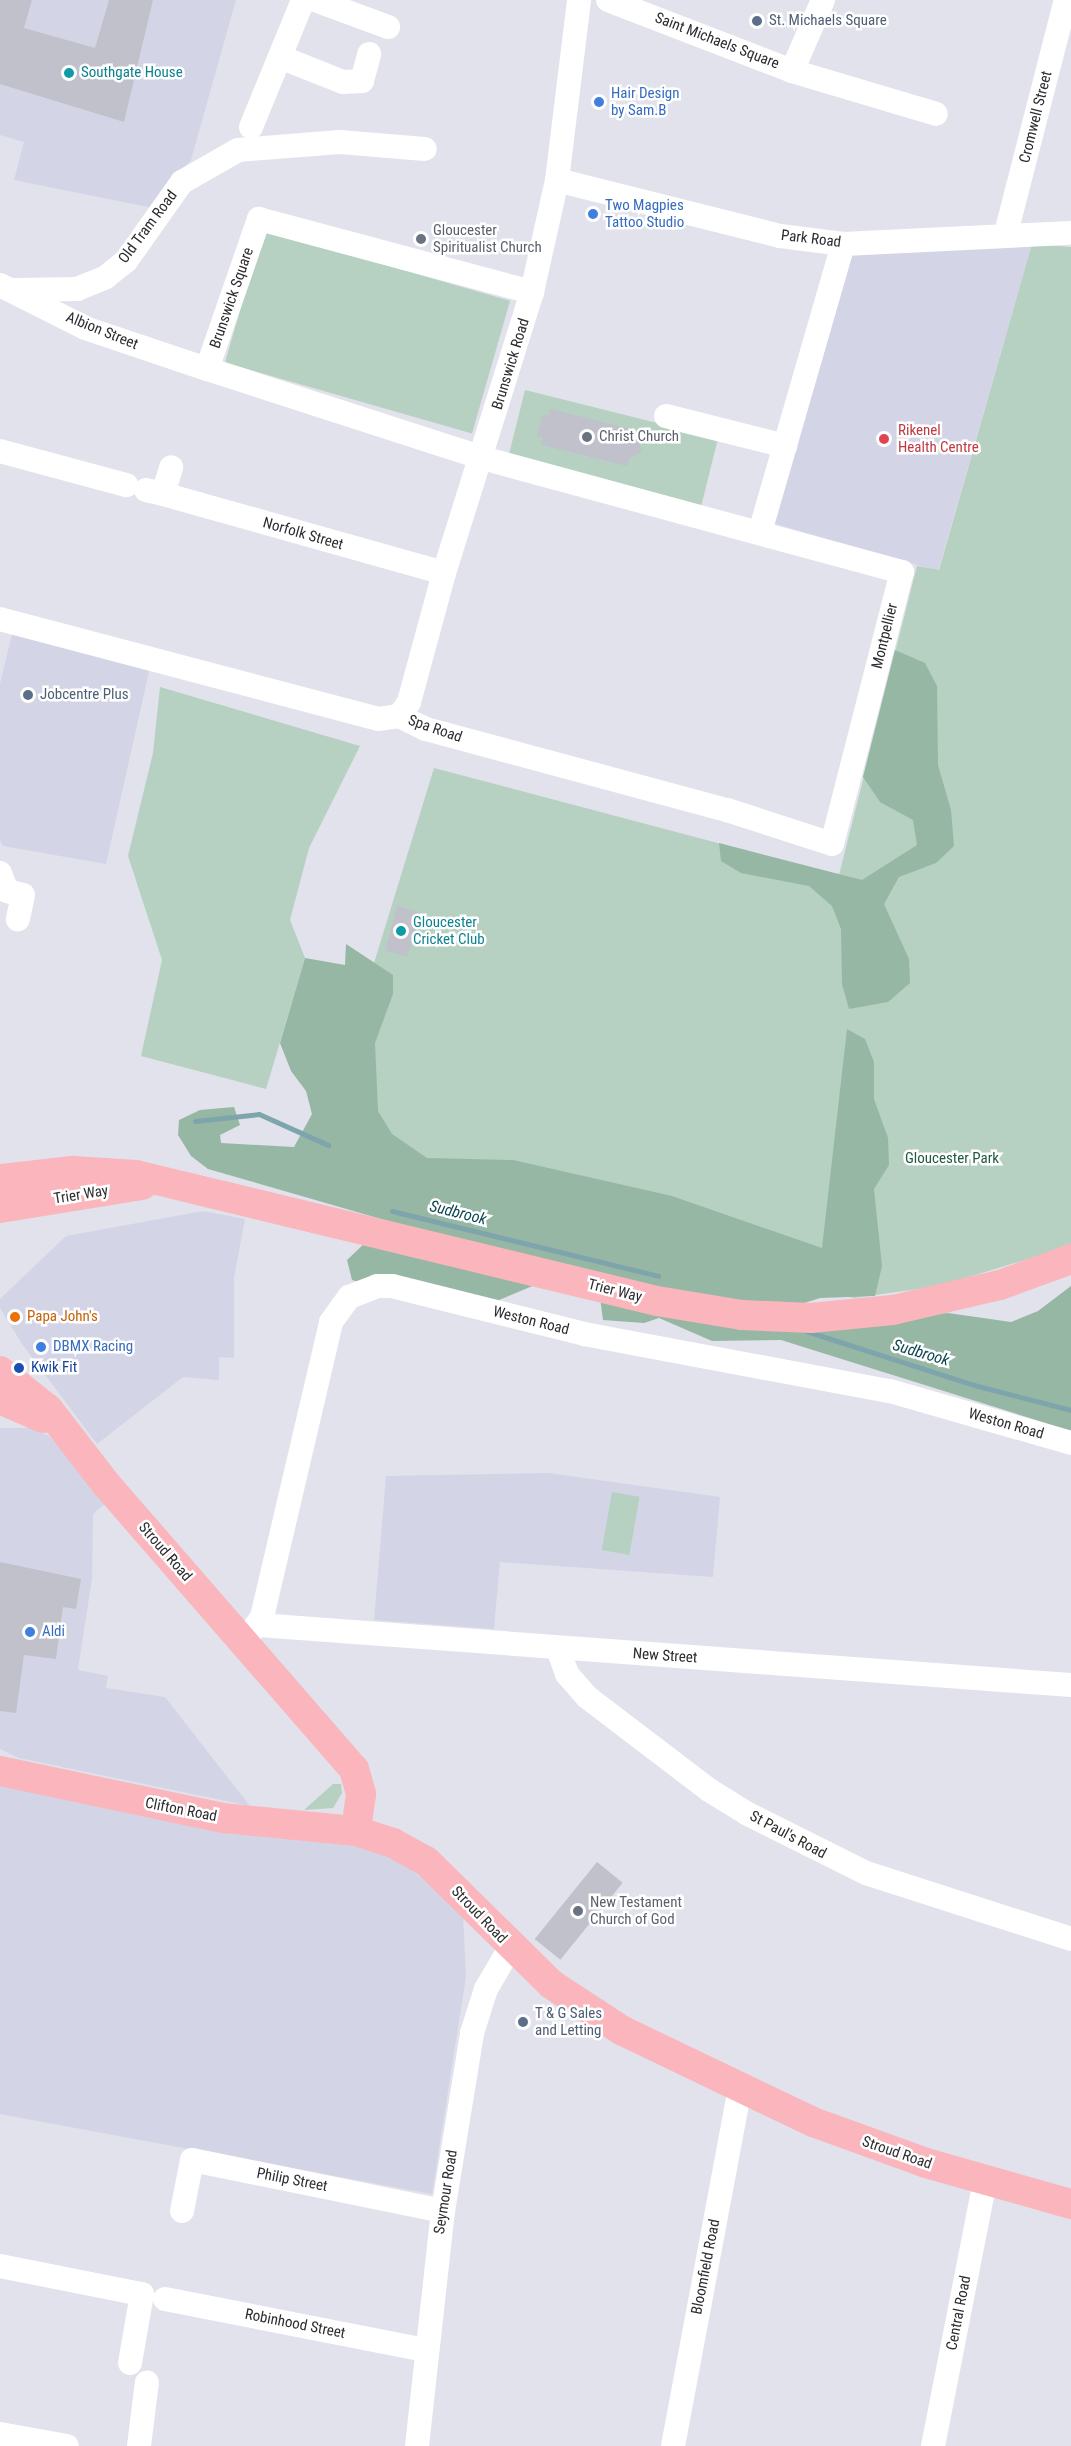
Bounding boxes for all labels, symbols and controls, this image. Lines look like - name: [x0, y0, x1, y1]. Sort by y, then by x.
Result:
- street label: Saint Michaels Square: [652, 9, 782, 73]
- place label: St. Michaels Square: [769, 12, 887, 30]
- marker: St. Michaels Square: [750, 14, 764, 28]
- place label: Southgate House: [81, 64, 183, 82]
- marker: Southgate House: [62, 66, 76, 80]
- street label: Cromwell Street: [1016, 69, 1056, 165]
- place label: Hair Design by Sam.B: [611, 84, 679, 119]
- marker: Hair Design by Sam.B: [592, 95, 606, 109]
- street label: Old Tram Road: [115, 187, 181, 267]
- place label: Two Magpies Tattoo Studio: [605, 196, 684, 231]
- marker: Two Magpies Tattoo Studio: [586, 207, 600, 221]
- place label: Gloucester Spiritualist Church: [433, 221, 542, 256]
- street label: Park Road: [780, 226, 842, 252]
- marker: Gloucester Spiritualist Church: [414, 232, 428, 246]
- street label: Brunswick Square: [206, 245, 258, 351]
- street label: Albion Street: [63, 308, 141, 354]
- street label: Brunswick Road: [489, 316, 533, 412]
- place label: Rikenel Health Centre: [898, 421, 979, 456]
- place label: Christ Church: [599, 428, 679, 446]
- marker: Christ Church: [580, 430, 594, 444]
- marker: Rikenel Health Centre: [875, 430, 893, 448]
- street label: Norfolk Street: [261, 514, 345, 554]
- street label: Montpellier: [868, 601, 902, 671]
- place label: Jobcentre Plus: [40, 686, 129, 704]
- marker: Jobcentre Plus: [21, 688, 35, 702]
- street label: Spa Road: [406, 711, 464, 747]
- place label: Gloucester Cricket Club: [413, 913, 485, 948]
- marker: Gloucester Cricket Club: [394, 924, 408, 938]
- park label: Gloucester Park: [905, 1150, 999, 1168]
- street label: Trier Way: [53, 1182, 109, 1208]
- water label: Sudbrook: [428, 1197, 488, 1229]
- street label: Trier Way: [586, 1276, 644, 1306]
- street label: Weston Road: [491, 1303, 571, 1339]
- place label: Papa John's: [27, 1308, 98, 1326]
- marker: Papa John's: [8, 1310, 22, 1324]
- water label: Sudbrook: [890, 1336, 952, 1370]
- place label: DBMX Racing: [53, 1338, 133, 1356]
- marker: DBMX Racing: [34, 1340, 48, 1354]
- place label: Kwik Fit: [31, 1359, 77, 1377]
- marker: Kwik Fit: [12, 1361, 26, 1375]
- street label: Weston Road: [966, 1405, 1046, 1443]
- street label: Stroud Road: [134, 1519, 196, 1585]
- place label: Aldi: [42, 1623, 65, 1641]
- marker: Aldi: [23, 1625, 37, 1639]
- street label: New Street: [632, 1645, 698, 1667]
- street label: Clifton Road: [144, 1794, 218, 1826]
- street label: St Paul's Road: [747, 1807, 829, 1863]
- street label: Stroud Road: [447, 1883, 511, 1947]
- place label: New Testament Church of God: [590, 1893, 682, 1928]
- marker: New Testament Church of God: [571, 1904, 585, 1918]
- place label: T & G Sales and Letting: [535, 2004, 602, 2039]
- marker: T & G Sales and Letting: [516, 2015, 530, 2029]
- street label: Stroud Road: [860, 2133, 934, 2173]
- street label: Seymour Road: [430, 2149, 462, 2235]
- street label: Philip Street: [255, 2164, 329, 2196]
- street label: Bloomfield Road: [688, 2218, 724, 2316]
- street label: Central Road: [943, 2274, 975, 2352]
- street label: Robinhood Street: [243, 2305, 347, 2343]

